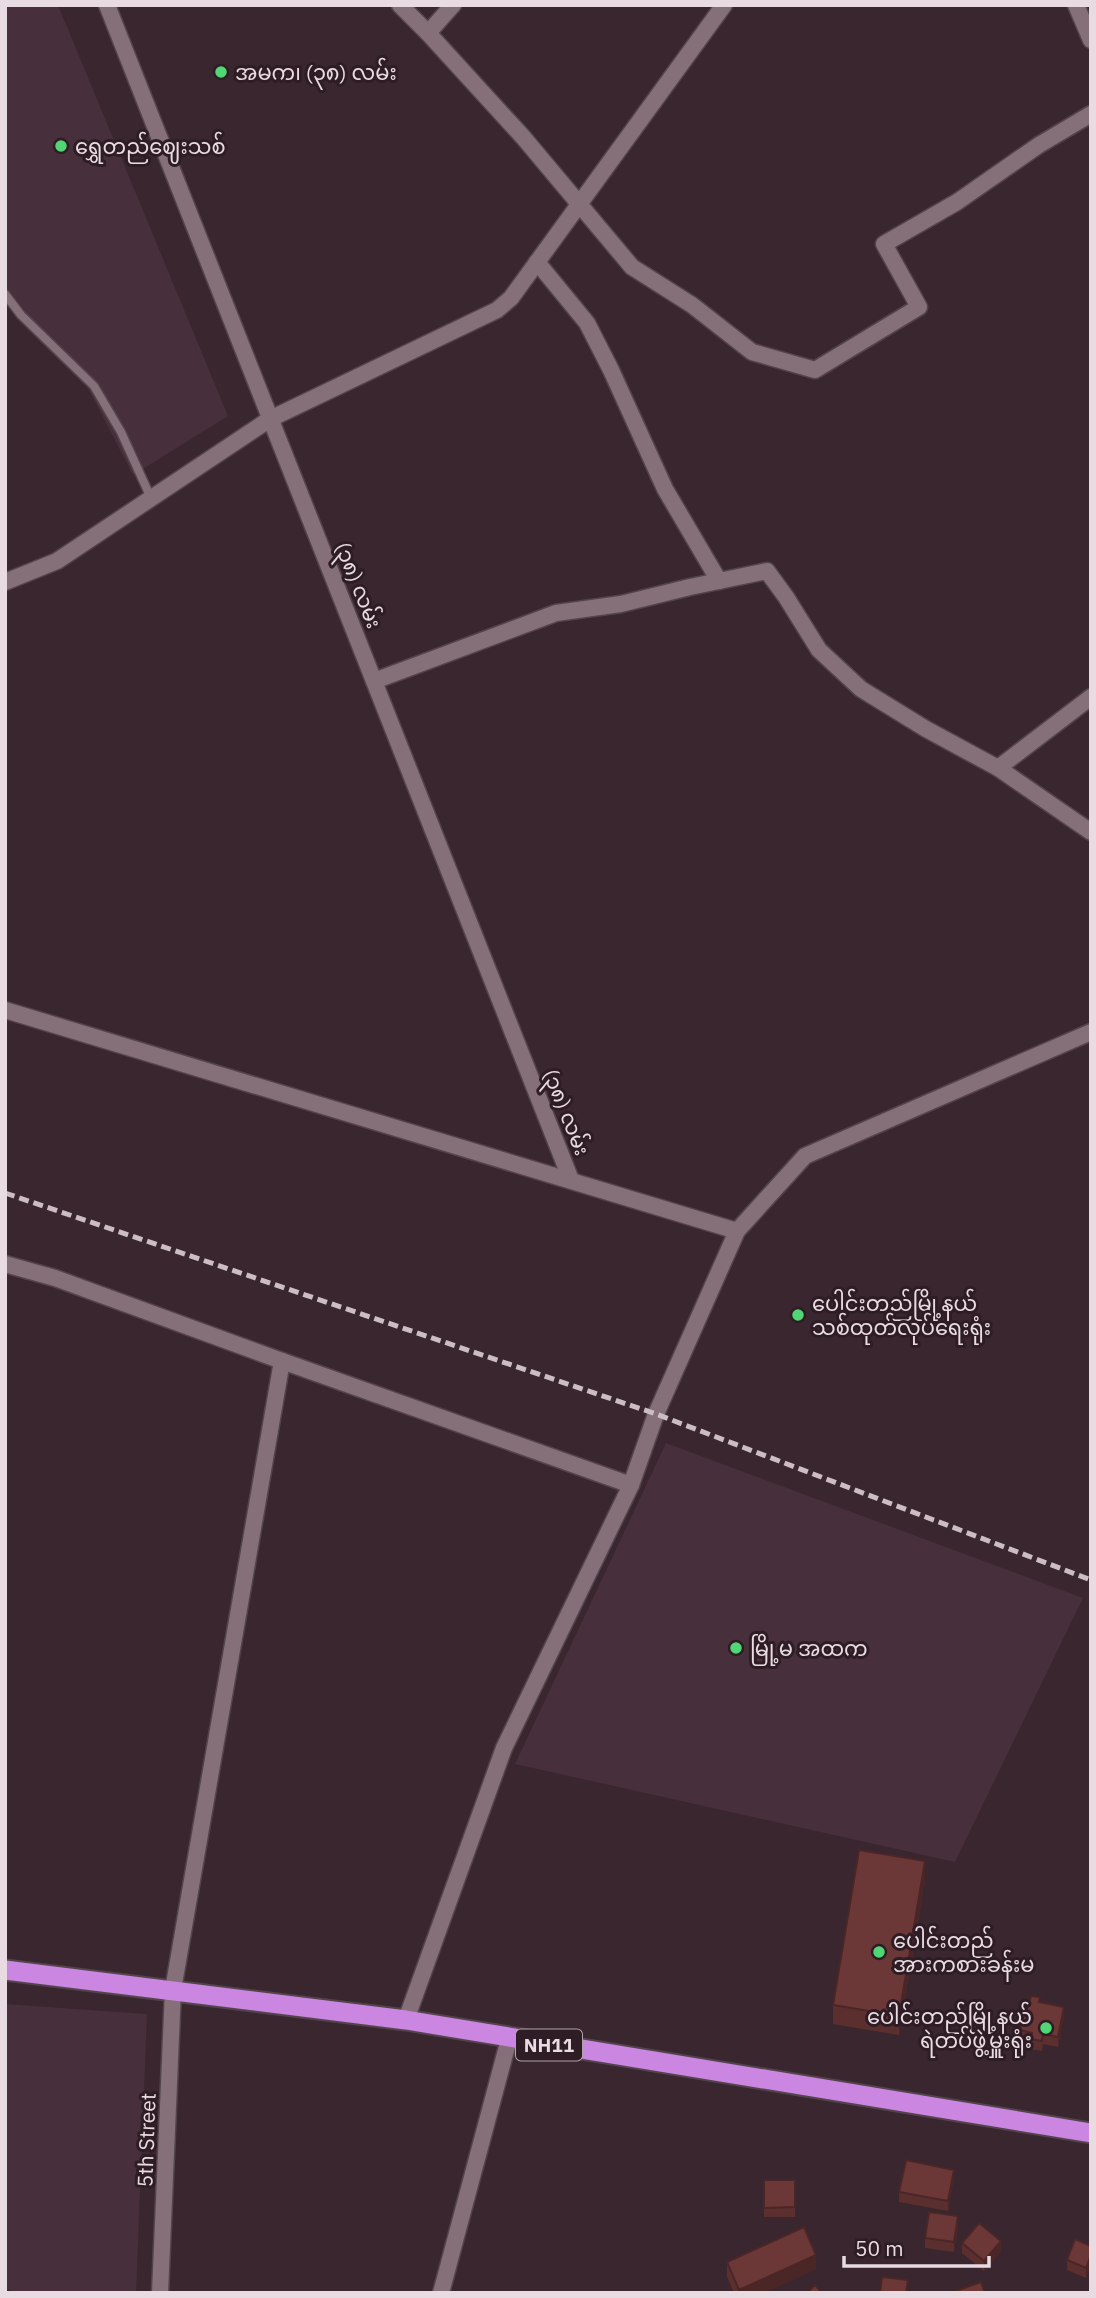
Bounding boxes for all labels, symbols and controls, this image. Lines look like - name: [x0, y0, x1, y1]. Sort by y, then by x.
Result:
- place label: အမက၊ (၃၈) လမ်း: [235, 57, 397, 90]
- marker: အမက၊ (၃၈) လမ်း: [213, 64, 229, 80]
- place label: ရွှေတည်ဈေးသစ်: [75, 131, 226, 164]
- marker: ရွှေတည်ဈေးသစ်: [53, 138, 69, 154]
- street label: (၃၈) လမ်း: [325, 537, 390, 634]
- street label: (၃၈) လမ်း: [533, 1064, 598, 1161]
- place label: ပေါင်းတည်မြို့နယ် သစ်ထုတ်လုပ်ရေးရုံး: [812, 1288, 991, 1345]
- marker: ပေါင်းတည်မြို့နယ် သစ်ထုတ်လုပ်ရေးရုံး: [790, 1307, 806, 1323]
- place label: မြို့မ အထက: [750, 1633, 868, 1666]
- marker: မြို့မ အထက: [728, 1640, 744, 1656]
- place label: ပေါင်းတည် အားကစားခန်းမ: [893, 1925, 1034, 1982]
- marker: ပေါင်းတည် အားကစားခန်းမ: [871, 1944, 887, 1960]
- place label: ပေါင်းတည်မြို့နယ် ရဲတပ်ဖွဲ့မှူးရုံး: [867, 2001, 1032, 2058]
- marker: ပေါင်းတည်မြို့နယ် ရဲတပ်ဖွဲ့မှူးရုံး: [1038, 2020, 1054, 2036]
- road number: NH11: [516, 2030, 582, 2060]
- street label: 5th Street: [130, 2092, 162, 2188]
- scale bar: [844, 2224, 989, 2268]
- text: 50 m: [855, 2234, 904, 2262]

